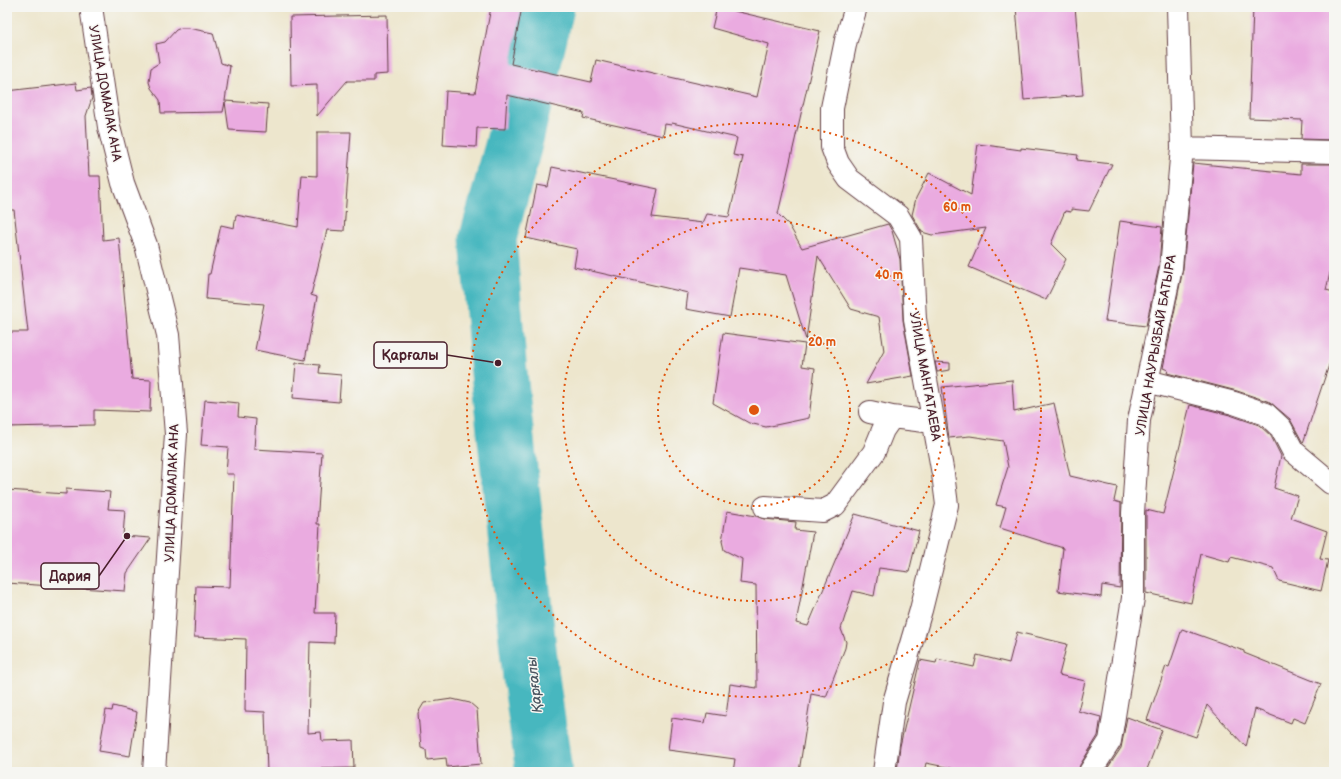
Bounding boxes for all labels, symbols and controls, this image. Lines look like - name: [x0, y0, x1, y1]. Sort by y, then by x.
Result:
- street label: УЛИЦА ДОМАЛАК АНА: [85, 24, 125, 163]
- text: 60 m: [943, 200, 971, 215]
- street label: УЛИЦА НАУРЫЗБАЙ БАТЫРА: [1132, 253, 1180, 437]
- text: 40 m: [875, 268, 903, 283]
- street label: УЛИЦА МАНГАТАЕВА: [906, 310, 944, 442]
- text: 20 m: [808, 335, 836, 350]
- callout: Қарғалы: [374, 342, 447, 368]
- text: Қарғалы: [381, 347, 439, 364]
- centre of rings: [747, 403, 761, 417]
- street label: УЛИЦА ДОМАЛАК АНА: [162, 424, 182, 562]
- callout: Дария: [41, 563, 99, 589]
- text: Дария: [49, 568, 91, 585]
- water label: Қарғалы: [523, 656, 546, 714]

